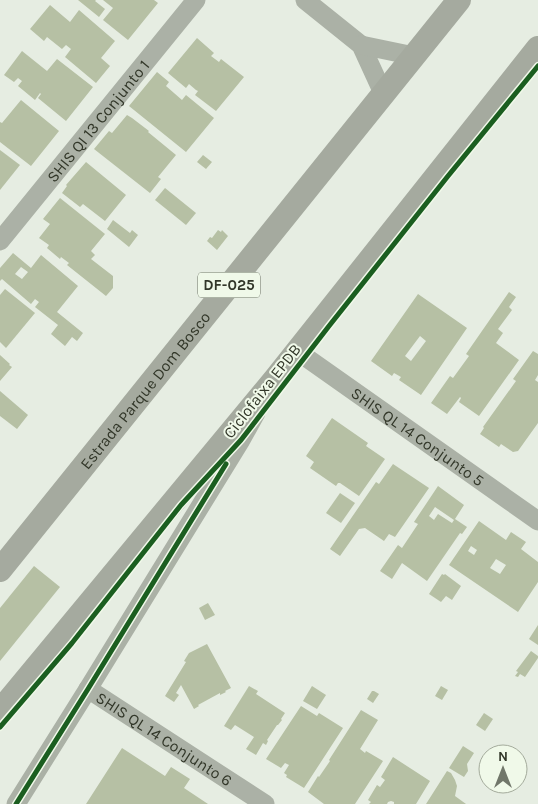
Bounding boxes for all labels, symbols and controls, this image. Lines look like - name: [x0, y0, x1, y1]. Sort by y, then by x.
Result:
- street label: SHIS QI 13 Conjunto 1: [42, 56, 153, 186]
- road number: DF-025: [198, 272, 260, 298]
- street label: Estrada Parque Dom Bosco: [76, 307, 214, 473]
- street label: Ciclofaixa EPDB: [219, 340, 305, 442]
- street label: SHIS QL 14 Conjunto 5: [348, 383, 488, 490]
- street label: SHIS QL 14 Conjunto 6: [93, 687, 236, 790]
- north arrow: [478, 744, 528, 794]
- text: N: [498, 748, 508, 765]

